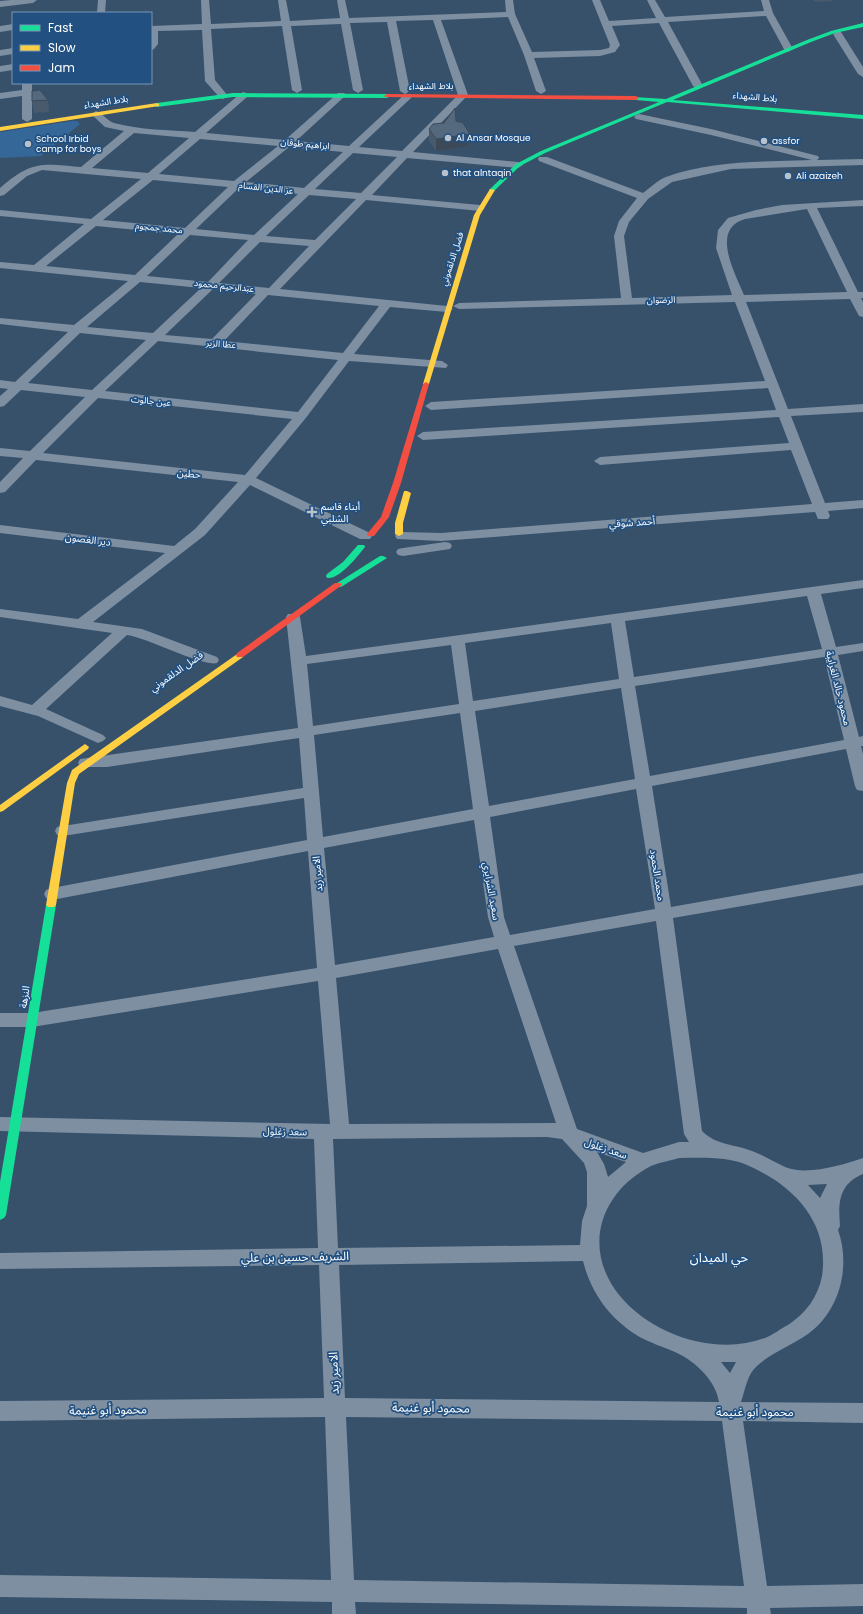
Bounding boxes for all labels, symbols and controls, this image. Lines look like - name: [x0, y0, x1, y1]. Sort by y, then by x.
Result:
- legend: [12, 12, 152, 84]
- text: Fast: [48, 19, 73, 36]
- text: Slow: [48, 39, 76, 56]
- text: Jam: [48, 59, 75, 76]
- street label: بلاط الشهداء: [409, 80, 453, 92]
- street label: بلاط الشهداء: [732, 89, 778, 105]
- street label: بلاط الشهداء: [83, 93, 129, 111]
- place label: Al Ansar Mosque: [456, 132, 531, 144]
- place label: School Irbid camp for boys: [36, 133, 102, 155]
- marker: Al Ansar Mosque: [443, 133, 453, 143]
- place label: assfor: [772, 135, 800, 147]
- street label: ابراهيم طوقان: [280, 136, 330, 153]
- marker: assfor: [759, 136, 769, 146]
- marker: School Irbid camp for boys: [23, 139, 33, 149]
- place label: that alntaqin: [453, 167, 512, 179]
- marker: that alntaqin: [440, 168, 450, 178]
- place label: Ali azaizeh: [796, 170, 843, 182]
- marker: Ali azaizeh: [783, 171, 793, 181]
- street label: عز الدين القسام: [238, 179, 294, 198]
- street label: محمد جمجوم: [135, 220, 184, 237]
- street label: فضل الدلقموني: [438, 230, 467, 288]
- street label: عبدالرحيم محمود: [193, 277, 255, 296]
- street label: الرضوان: [647, 294, 675, 306]
- street label: عطا الزير: [205, 337, 237, 351]
- street label: عين جالوت: [130, 393, 172, 409]
- street label: حطين: [176, 465, 202, 482]
- place label: أبناء قاسم الشلبي: [321, 499, 360, 526]
- marker: أبناء قاسم الشلبي: [306, 506, 318, 518]
- street label: أحمد شوقي: [608, 513, 656, 532]
- street label: دير الغصون: [64, 529, 112, 550]
- street label: فضل الدلقموني: [146, 647, 207, 696]
- street label: محمود خالد الغرايبة: [822, 649, 855, 727]
- street label: محمد الحمود: [646, 848, 669, 902]
- street label: الامير زيد: [308, 856, 327, 892]
- street label: سعيد الشرايري: [479, 861, 504, 922]
- street label: النزهة: [15, 985, 34, 1009]
- street label: سعد زغلول: [263, 1124, 307, 1139]
- street label: سعد زغلول: [583, 1134, 629, 1163]
- street label: الشريف حسين بن علي: [241, 1247, 349, 1268]
- district label: حي الميدان: [690, 1248, 749, 1268]
- street label: الامير زيد: [324, 1351, 343, 1395]
- street label: محمود أبو غنيمة: [392, 1398, 470, 1417]
- street label: محمود أبو غنيمة: [69, 1400, 147, 1419]
- street label: محمود أبو غنيمة: [716, 1403, 794, 1420]

